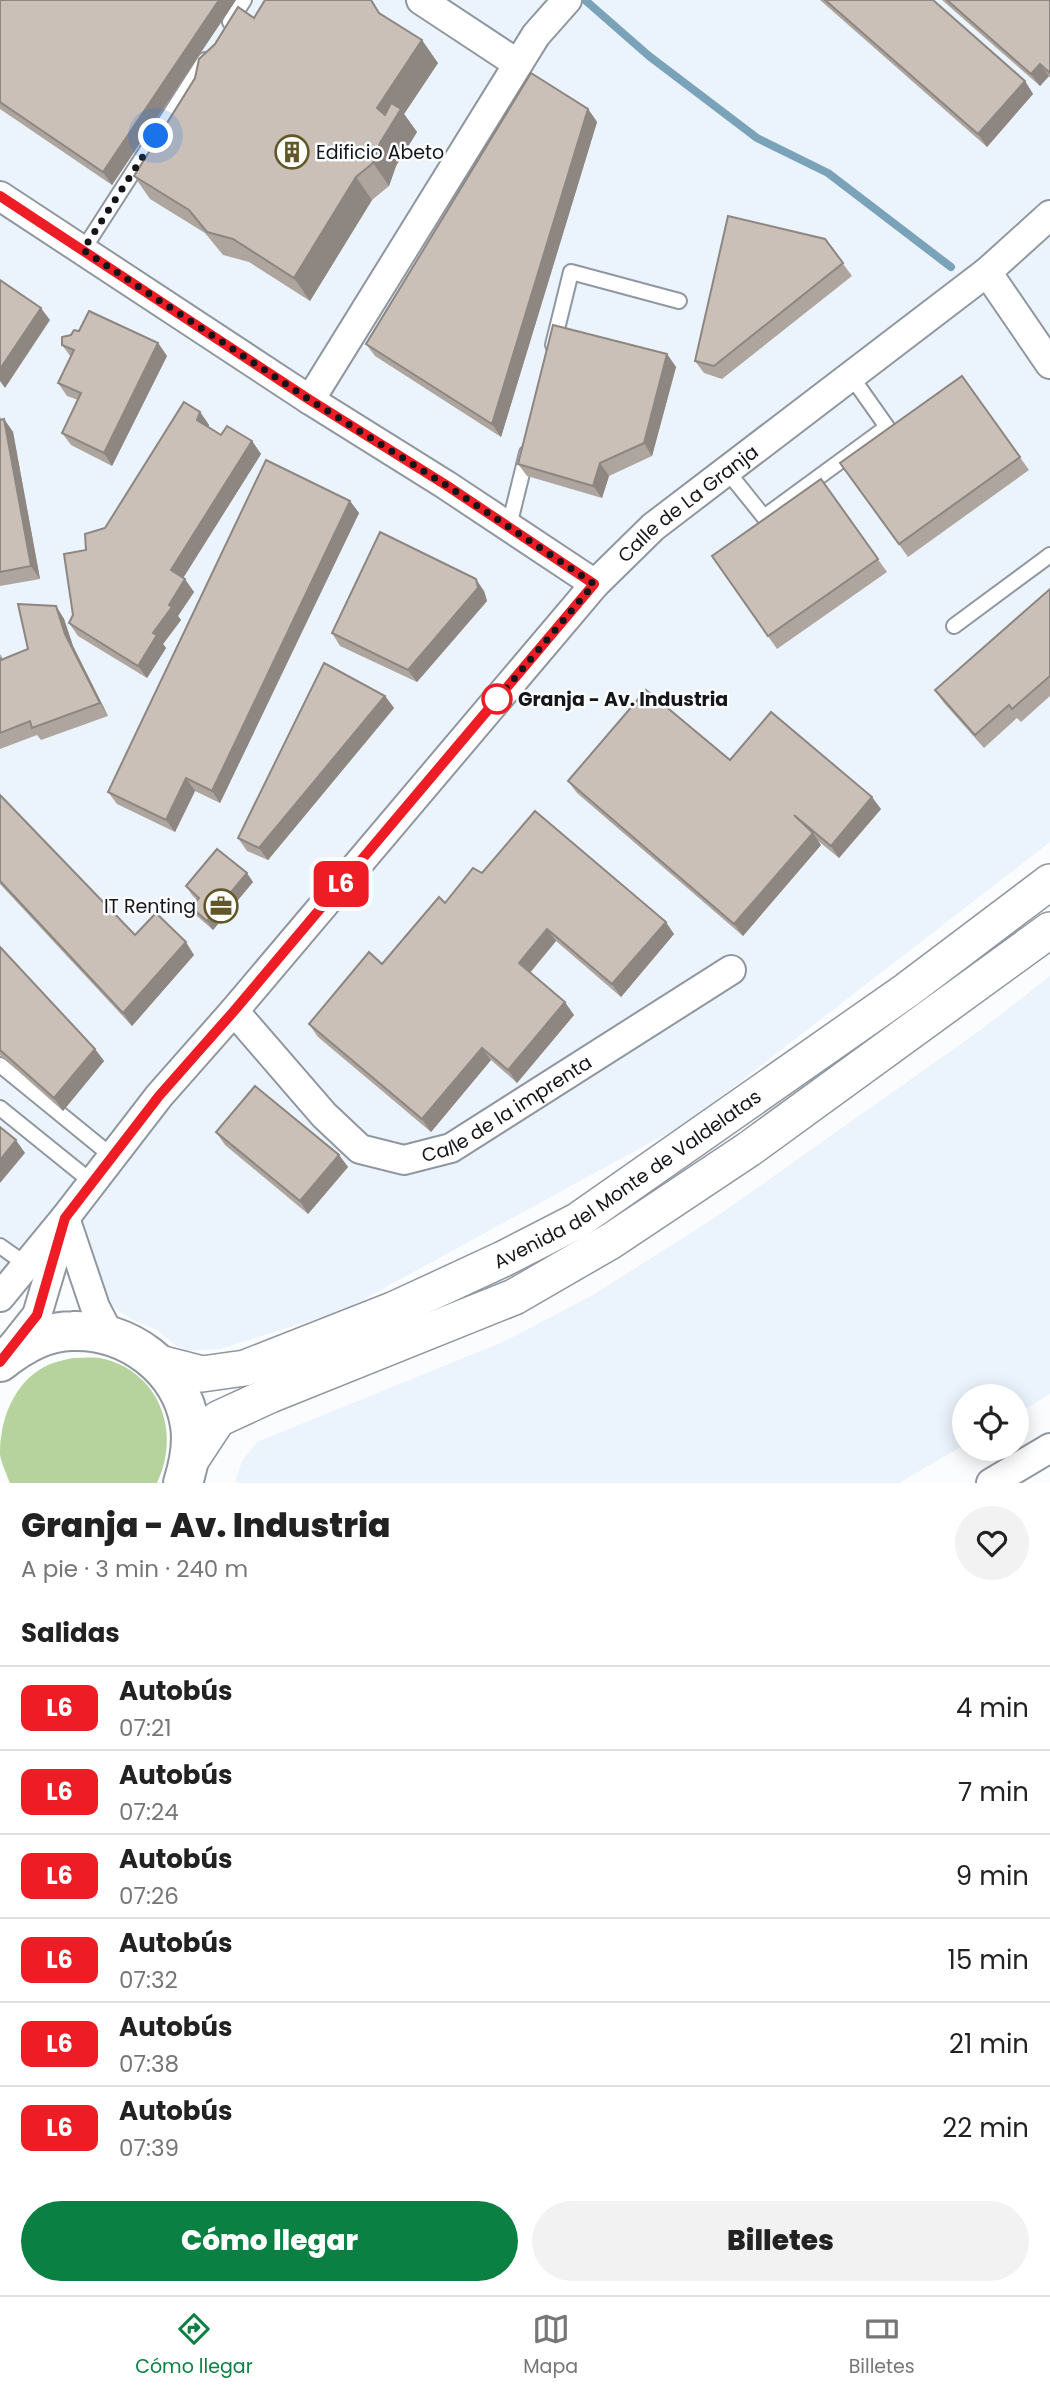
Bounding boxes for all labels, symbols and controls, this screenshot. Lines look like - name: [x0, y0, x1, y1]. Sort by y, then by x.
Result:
- your location: [138, 118, 173, 153]
- building icon: Edificio Abeto: [273, 133, 311, 171]
- place label: Edificio Abeto: [316, 139, 444, 166]
- street label: Calle de La Granja: [612, 438, 764, 569]
- marker: Granja - Av. Industria: [482, 684, 512, 714]
- place label: Granja - Av. Industria: [518, 686, 728, 713]
- line badge: L6: [310, 861, 372, 907]
- text: L6: [328, 867, 354, 900]
- office icon: IT Renting: [202, 887, 240, 925]
- place label: IT Renting: [104, 893, 196, 920]
- street label: Calle de la imprenta: [419, 1049, 597, 1169]
- street label: Avenida del Monte de Valdelatas: [489, 1083, 767, 1275]
- map controls: [952, 1384, 1029, 1461]
- button: locate: [952, 1384, 1029, 1461]
- text: Granja - Av. Industria: [21, 1502, 391, 1549]
- button: heart: [955, 1506, 1029, 1580]
- text: A pie · 3 min · 240 m: [21, 1553, 248, 1585]
- text: Salidas: [21, 1615, 120, 1651]
- text: Autobús: [119, 1673, 233, 1709]
- text: 4 min: [956, 1690, 1029, 1726]
- text: L6: [46, 1691, 73, 1724]
- text: 07:21: [119, 1712, 172, 1744]
- text: Autobús: [119, 1757, 233, 1793]
- text: 7 min: [958, 1774, 1029, 1810]
- text: L6: [46, 1775, 73, 1808]
- text: 07:24: [119, 1796, 179, 1828]
- text: Autobús: [119, 1841, 233, 1877]
- text: 9 min: [956, 1858, 1029, 1894]
- text: L6: [46, 1859, 73, 1892]
- text: 07:26: [119, 1880, 179, 1912]
- text: Autobús: [119, 1925, 233, 1961]
- text: 15 min: [948, 1942, 1029, 1978]
- text: L6: [46, 1943, 73, 1976]
- text: 07:32: [119, 1964, 178, 1996]
- text: Autobús: [119, 2009, 233, 2045]
- text: 21 min: [949, 2026, 1029, 2062]
- text: L6: [46, 2027, 73, 2060]
- text: 07:38: [119, 2048, 179, 2080]
- text: Autobús: [119, 2093, 233, 2129]
- text: 22 min: [942, 2110, 1029, 2146]
- text: L6: [46, 2111, 73, 2144]
- text: 07:39: [119, 2132, 179, 2164]
- button: Cómo llegar: [21, 2201, 518, 2281]
- button: Billetes: [532, 2201, 1029, 2281]
- tab: Cómo llegar: [135, 2310, 253, 2381]
- tab: Mapa: [523, 2310, 578, 2381]
- tab: Billetes: [849, 2310, 915, 2381]

